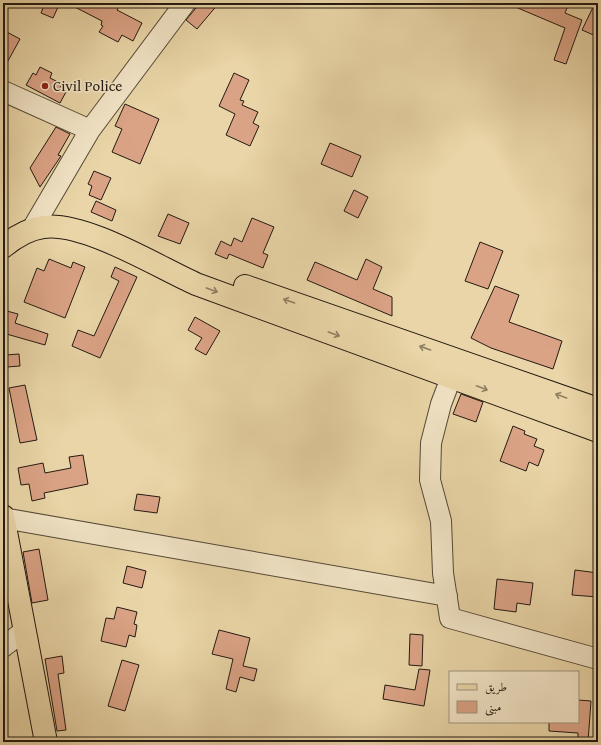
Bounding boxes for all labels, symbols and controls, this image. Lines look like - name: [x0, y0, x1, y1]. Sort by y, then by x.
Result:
- place label: Civil Police: [53, 75, 122, 96]
- marker: Civil Police: [40, 81, 50, 91]
- one-way arrow: [205, 286, 217, 294]
- one-way arrow: [283, 297, 296, 304]
- one-way arrow: [328, 330, 340, 338]
- one-way arrow: [419, 344, 432, 351]
- one-way arrow: [476, 384, 488, 392]
- one-way arrow: [556, 391, 568, 399]
- legend: [449, 671, 579, 723]
- text: طريق: [485, 678, 507, 695]
- text: مبنى: [485, 698, 501, 716]

